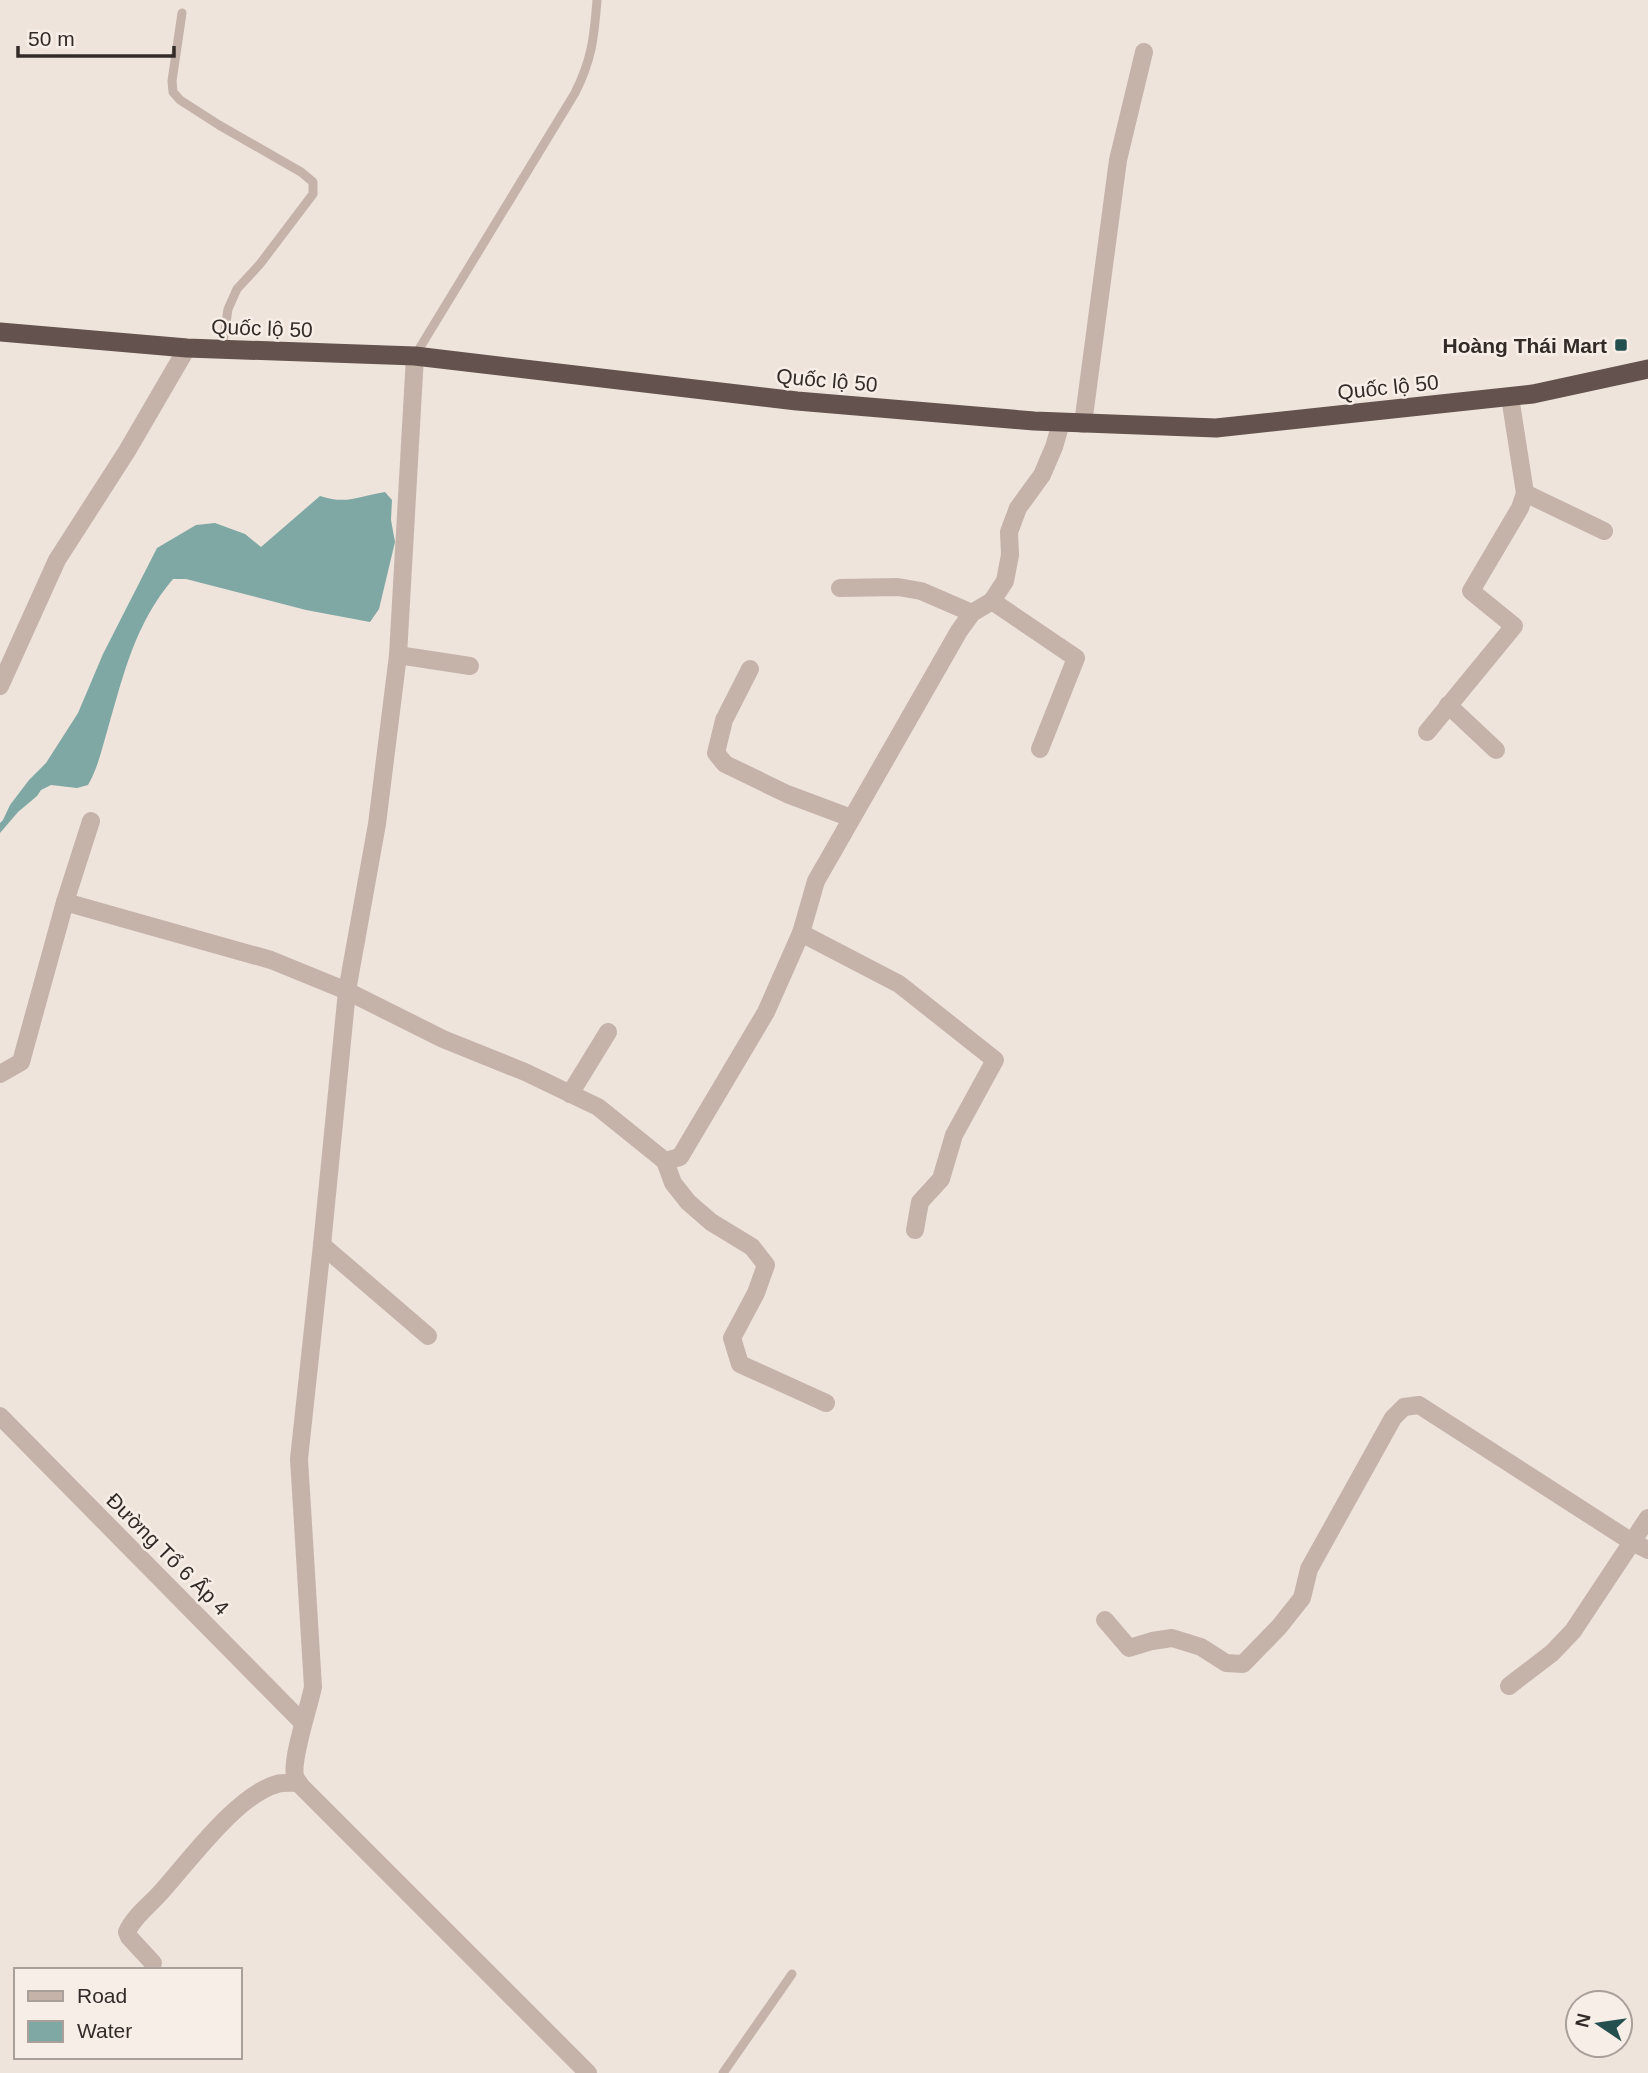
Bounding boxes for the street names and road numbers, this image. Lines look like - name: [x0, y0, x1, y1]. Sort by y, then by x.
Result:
- street label: Quốc lộ 50: [211, 315, 313, 341]
- street label: Quốc lộ 50: [775, 364, 879, 396]
- street label: Quốc lộ 50: [1336, 370, 1440, 404]
- street label: Đường Tổ 6 Ấp 4: [102, 1488, 234, 1620]

